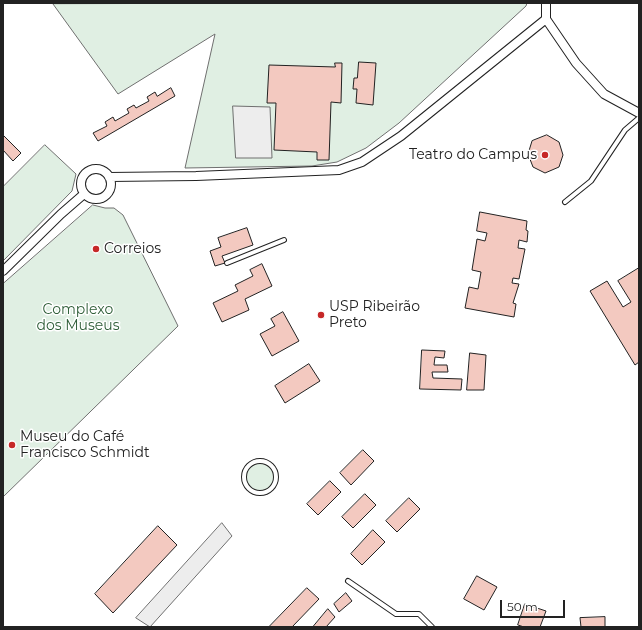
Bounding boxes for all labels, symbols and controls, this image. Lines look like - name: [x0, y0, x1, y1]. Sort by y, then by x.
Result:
- place label: Teatro do Campus: [409, 147, 537, 163]
- marker: Teatro do Campus: [540, 150, 550, 160]
- place label: Correios: [104, 241, 161, 257]
- marker: Correios: [91, 244, 101, 254]
- place label: USP Ribeirão Preto: [329, 299, 420, 332]
- park label: Complexo dos Museus: [36, 302, 120, 334]
- marker: USP Ribeirão Preto: [316, 310, 326, 320]
- place label: Museu do Café Francisco Schmidt: [20, 429, 150, 462]
- marker: Museu do Café Francisco Schmidt: [7, 440, 17, 450]
- scale bar: [502, 592, 567, 618]
- text: 50 m: [507, 599, 538, 614]

